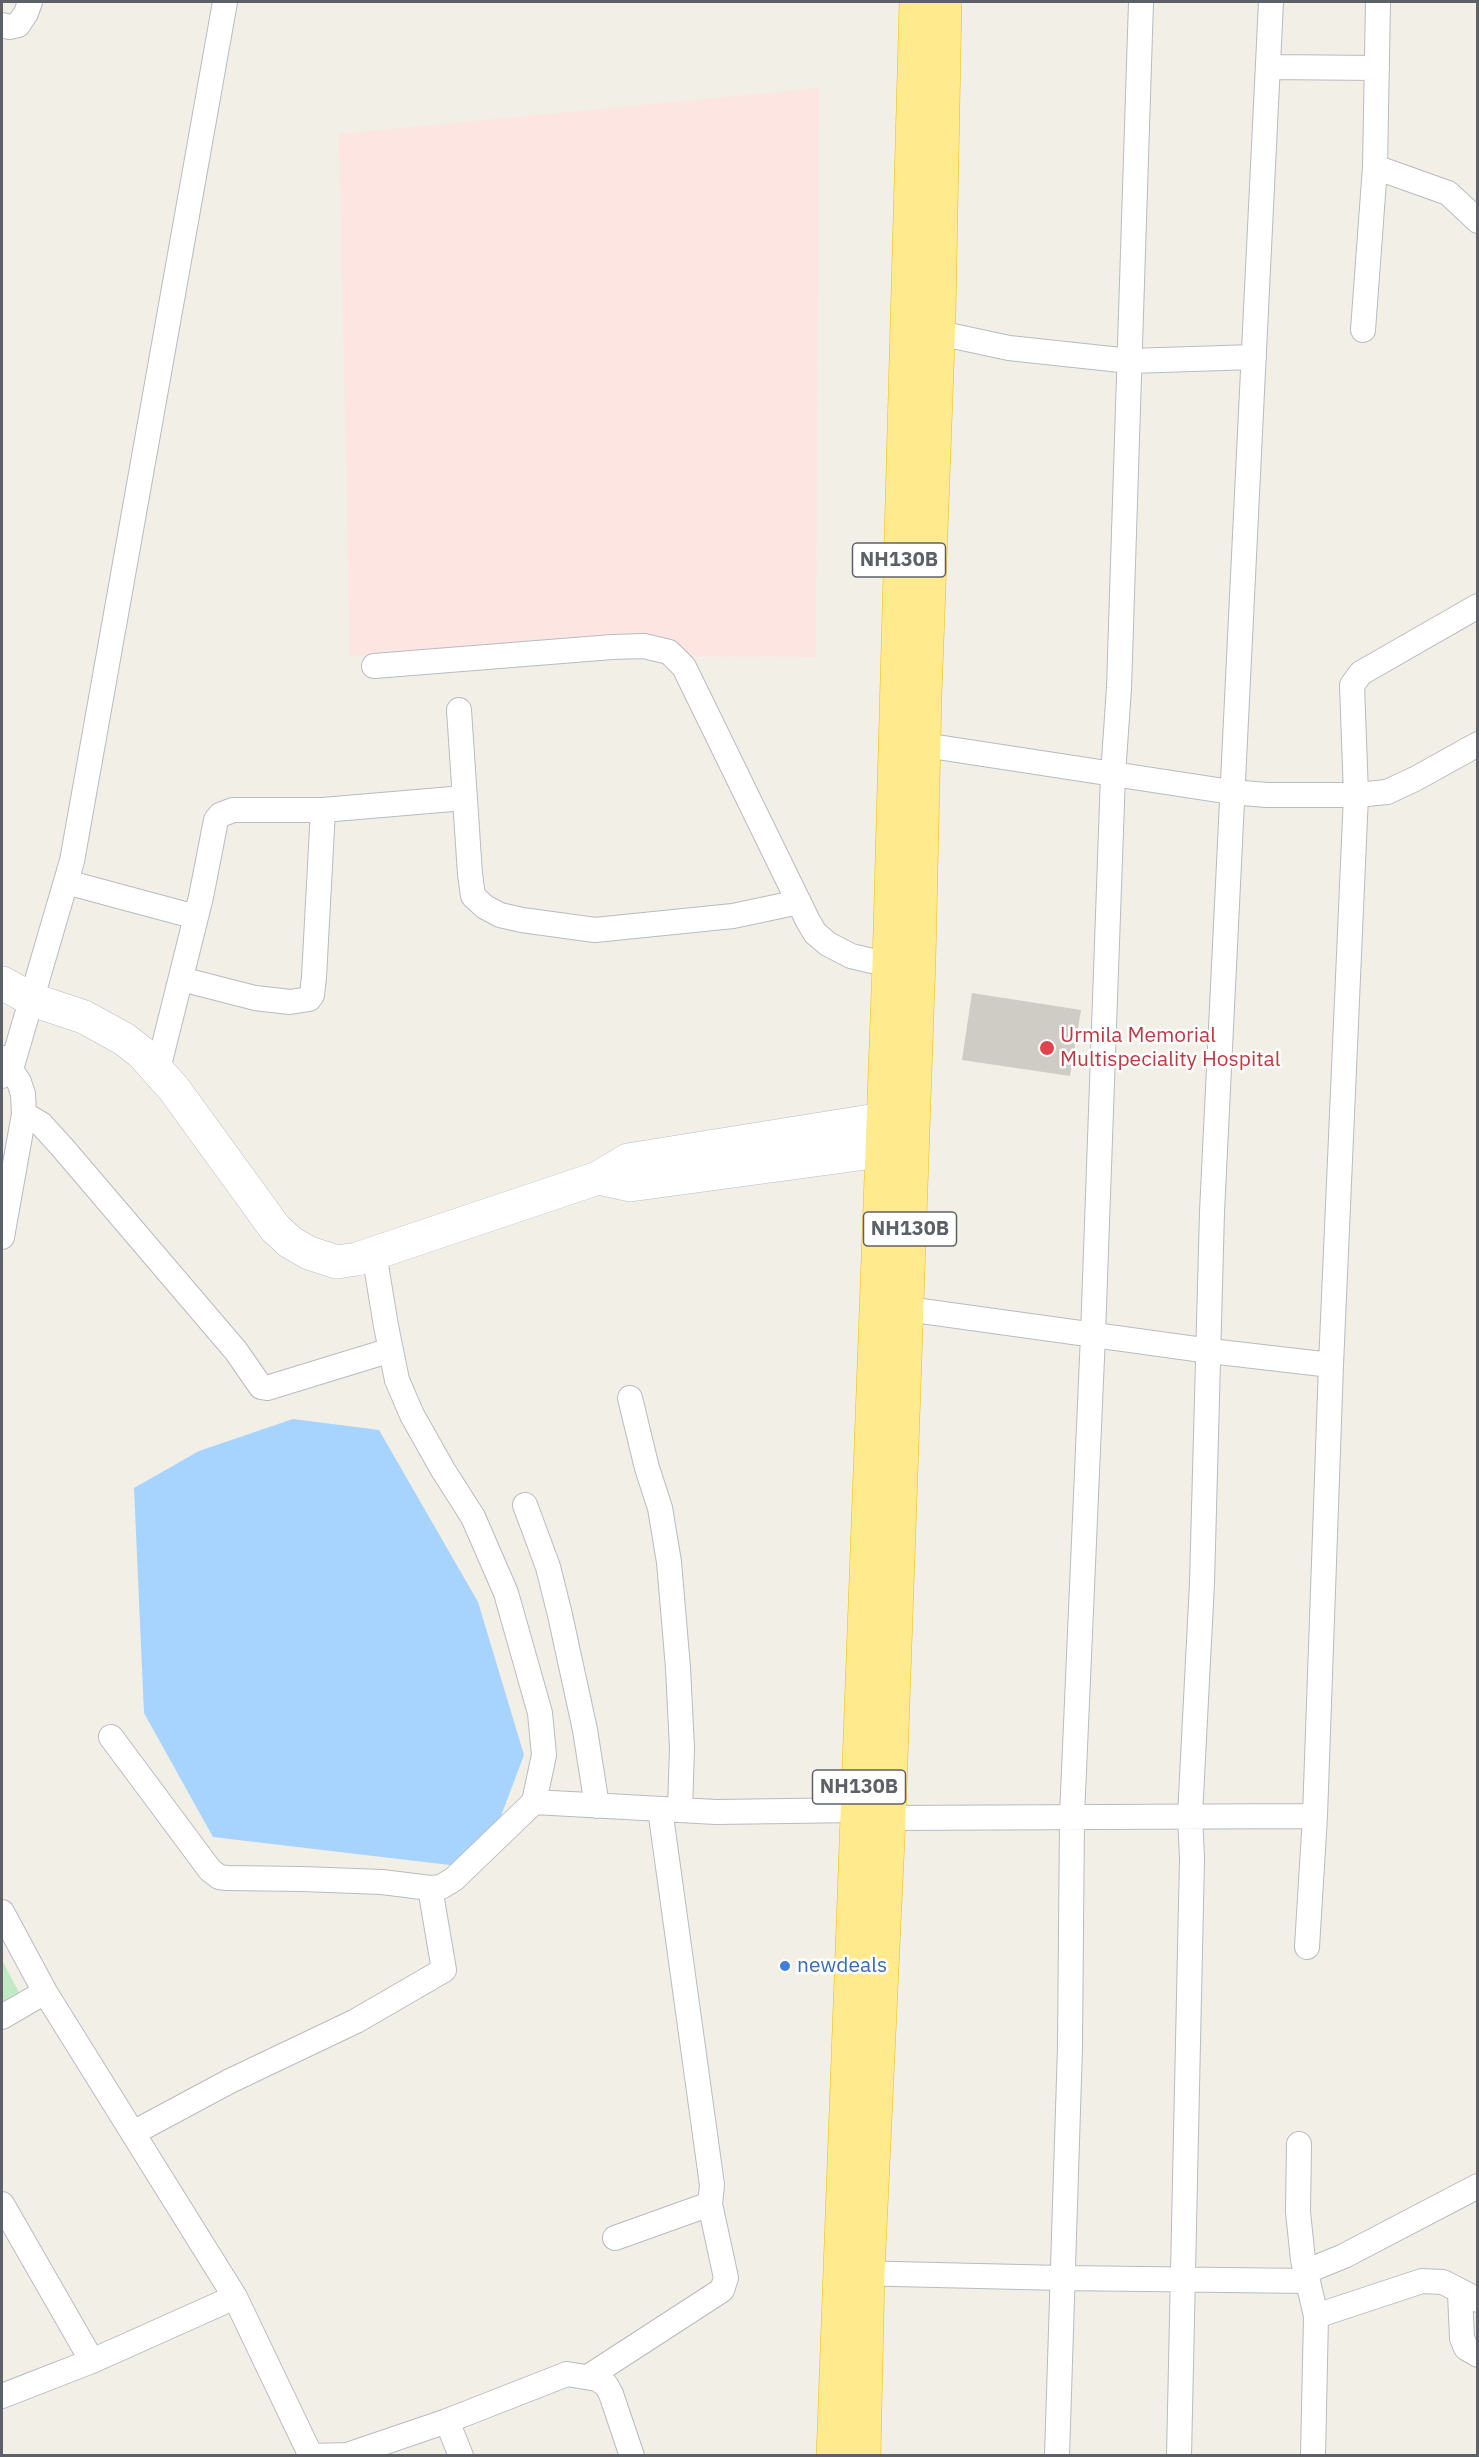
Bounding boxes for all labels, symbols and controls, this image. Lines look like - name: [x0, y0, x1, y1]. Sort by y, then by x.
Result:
- road number: NH130B: [852, 543, 946, 577]
- place label: Urmila Memorial Multispeciality Hospital: [1060, 1023, 1280, 1073]
- marker: Urmila Memorial Multispeciality Hospital: [1038, 1039, 1056, 1057]
- road number: NH130B: [864, 1212, 956, 1246]
- road number: NH130B: [812, 1770, 906, 1804]
- place label: newdeals: [797, 1953, 887, 1979]
- marker: newdeals: [778, 1959, 792, 1973]

